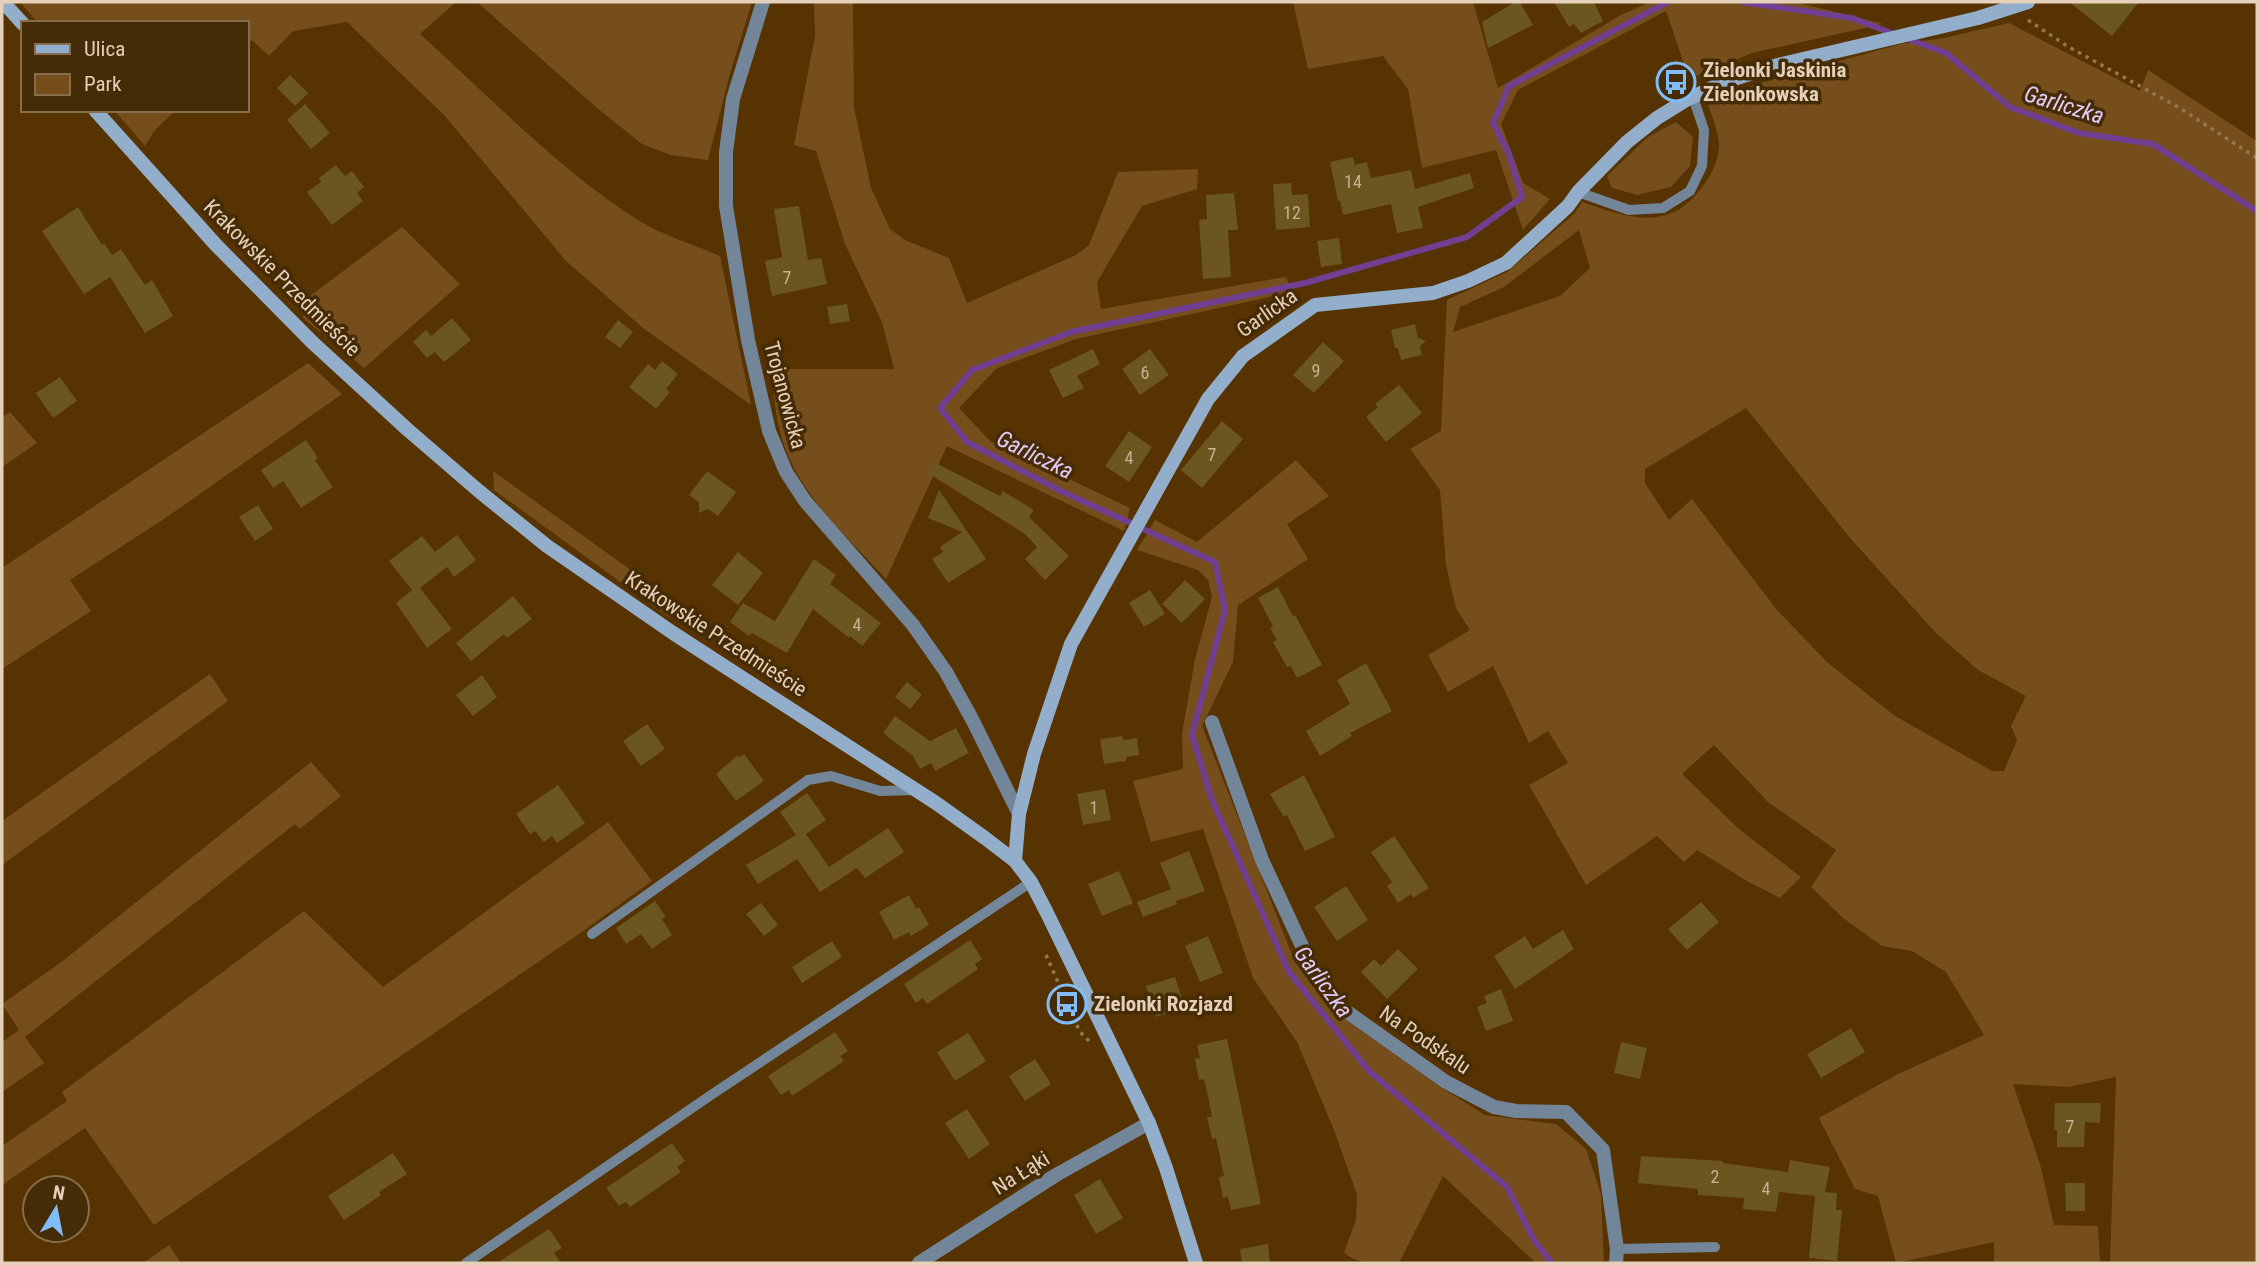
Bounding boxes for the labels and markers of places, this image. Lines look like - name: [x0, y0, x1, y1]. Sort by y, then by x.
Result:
- place label: Zielonki Jaskinia Zielonkowska: [1703, 58, 1846, 106]
- bus stop icon: Zielonki Jaskinia Zielonkowska: [1655, 61, 1697, 103]
- bus stop icon: Zielonki Rozjazd: [1046, 983, 1088, 1025]
- place label: Zielonki Rozjazd: [1094, 992, 1233, 1016]

